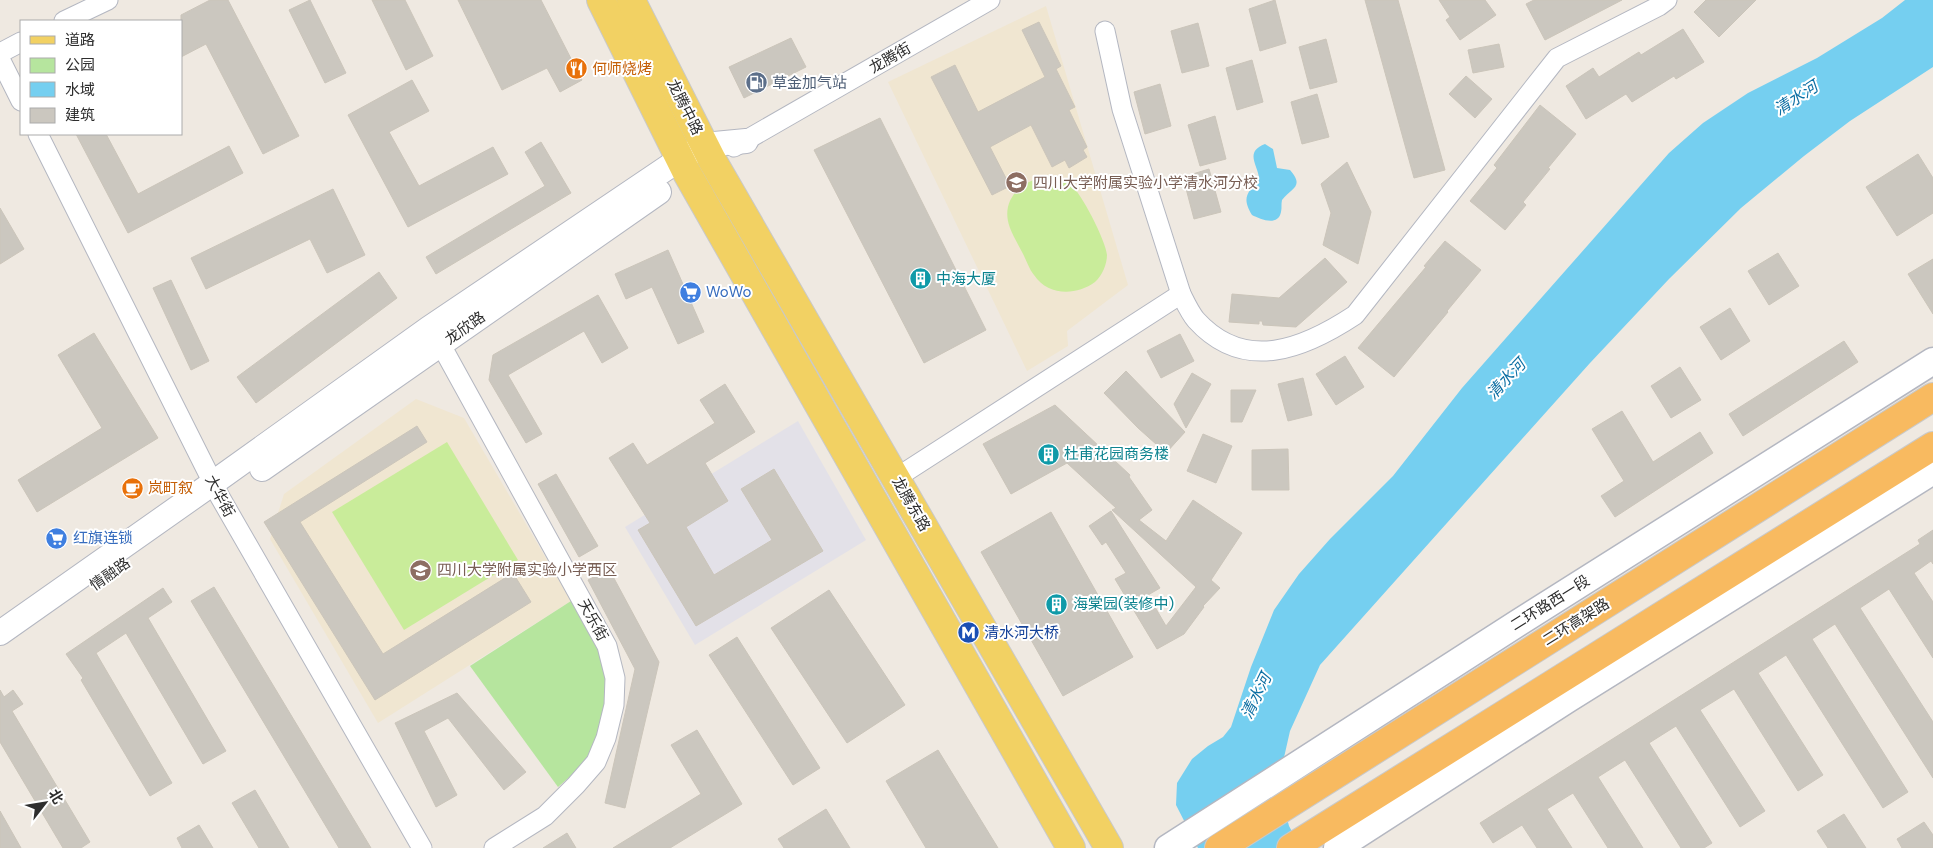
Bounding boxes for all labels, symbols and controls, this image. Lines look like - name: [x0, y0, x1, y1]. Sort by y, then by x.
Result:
- legend: [20, 20, 182, 135]
- text: 道路: [65, 30, 95, 50]
- street label: 龙腾街: [866, 38, 914, 78]
- text: 公园: [65, 55, 95, 75]
- restaurant icon: 何师烧烤: [564, 57, 588, 81]
- place label: 何师烧烤: [592, 59, 652, 79]
- fuel station icon: 草金加气站: [744, 71, 768, 95]
- place label: 草金加气站: [772, 73, 847, 93]
- water label: 清水河: [1770, 74, 1824, 120]
- street label: 龙腾中路: [662, 76, 708, 138]
- text: 水域: [65, 80, 95, 100]
- text: 建筑: [65, 105, 95, 125]
- school or university icon: 四川大学附属实验小学清水河分校: [1005, 171, 1029, 195]
- place label: 四川大学附属实验小学清水河分校: [1033, 173, 1258, 193]
- building icon: 中海大厦: [908, 267, 932, 291]
- place label: 中海大厦: [936, 269, 996, 289]
- supermarket icon: WoWo: [678, 280, 702, 304]
- place label: WoWo: [706, 282, 751, 302]
- street label: 龙欣路: [441, 307, 489, 349]
- water label: 清水河: [1482, 352, 1532, 404]
- building icon: 杜甫花园商务楼: [1036, 442, 1060, 466]
- place label: 杜甫花园商务楼: [1064, 444, 1169, 464]
- street label: 大华街: [201, 471, 239, 521]
- street label: 龙腾东路: [887, 473, 935, 535]
- cafe icon: 岚町叙: [120, 476, 144, 500]
- place label: 岚町叙: [148, 478, 193, 498]
- supermarket icon: 红旗连锁: [45, 526, 69, 550]
- place label: 红旗连锁: [73, 528, 133, 548]
- street label: 情融路: [86, 553, 134, 595]
- school or university icon: 四川大学附属实验小学西区: [409, 558, 433, 582]
- place label: 四川大学附属实验小学西区: [437, 560, 617, 580]
- street label: 二环路西一段: [1507, 571, 1593, 635]
- building icon: 海棠园(装修中): [1045, 592, 1069, 616]
- place label: 海棠园(装修中): [1073, 594, 1174, 614]
- street label: 二环高架路: [1539, 594, 1613, 650]
- street label: 天乐街: [573, 595, 613, 645]
- metro station icon: 清水河大桥: [956, 621, 980, 645]
- place label: 清水河大桥: [984, 623, 1059, 643]
- water label: 清水河: [1236, 667, 1277, 722]
- north arrow: [20, 778, 70, 828]
- text: 北: [45, 786, 67, 807]

